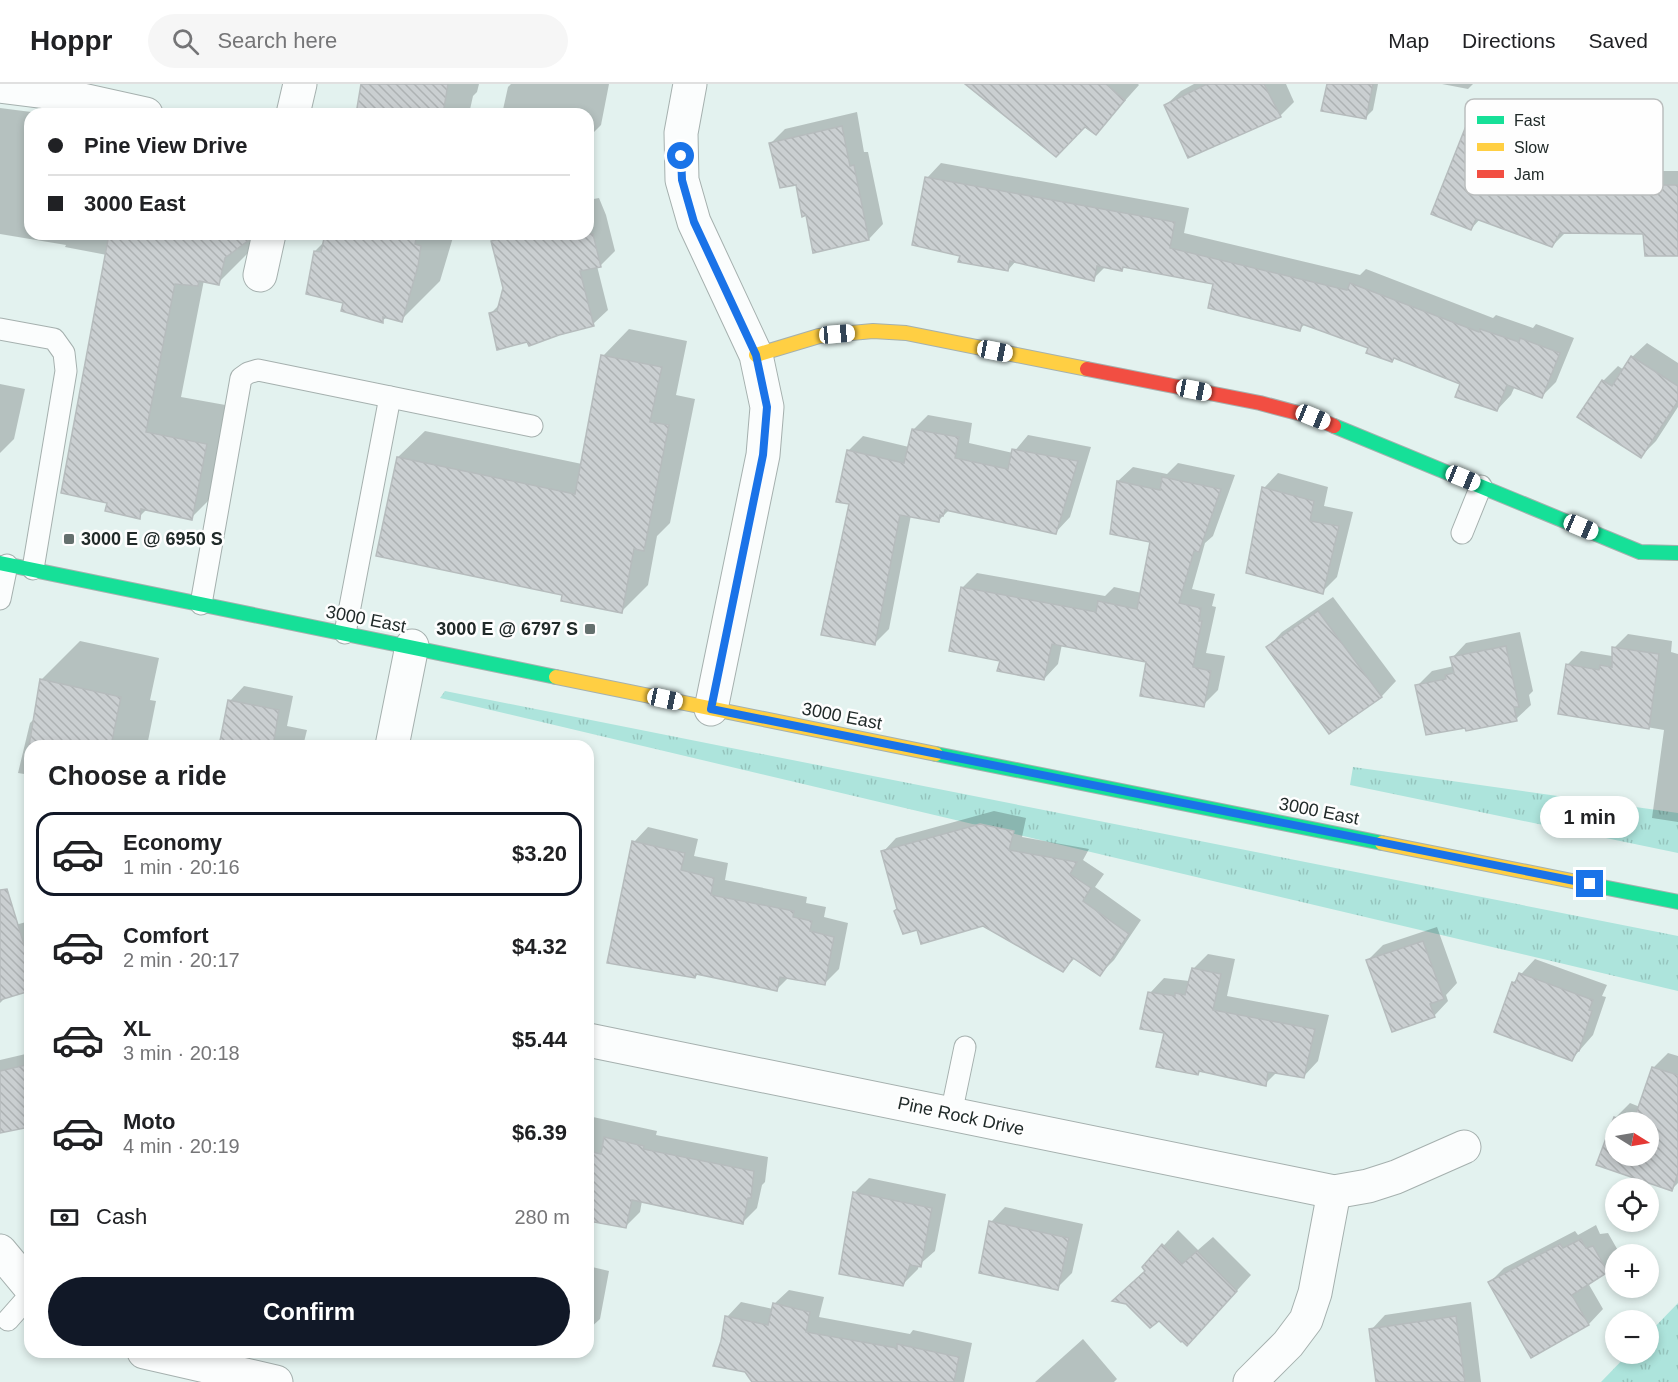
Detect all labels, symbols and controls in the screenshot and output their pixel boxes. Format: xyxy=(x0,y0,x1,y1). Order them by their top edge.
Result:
search box xyxy=(148,14,568,68)
text: Hoppr xyxy=(30,25,112,56)
icon: search xyxy=(169,25,202,58)
text: Search here xyxy=(217,28,337,53)
text: Map xyxy=(1388,29,1429,52)
text: Directions xyxy=(1462,29,1555,52)
text: Saved xyxy=(1588,29,1648,52)
legend xyxy=(1465,99,1663,195)
text: Fast xyxy=(1514,112,1546,129)
text: Pine View Drive xyxy=(84,133,247,158)
text: Slow xyxy=(1514,139,1549,156)
route start xyxy=(667,142,694,169)
text: Jam xyxy=(1514,166,1544,183)
text: 3000 East xyxy=(84,191,186,216)
car xyxy=(818,323,856,345)
car xyxy=(976,339,1014,363)
car xyxy=(1175,378,1213,402)
car xyxy=(1293,402,1333,432)
car xyxy=(1443,463,1483,493)
car xyxy=(1561,512,1601,542)
place label: 3000 E @ 6950 S xyxy=(81,529,223,549)
marker: 3000 E @ 6950 S xyxy=(62,532,76,546)
street label: 3000 East xyxy=(324,601,408,637)
place label: 3000 E @ 6797 S xyxy=(436,619,578,639)
marker: 3000 E @ 6797 S xyxy=(583,622,597,636)
car xyxy=(646,686,684,712)
street label: 3000 East xyxy=(800,698,884,734)
text: Choose a ride xyxy=(48,761,227,791)
street label: 3000 East xyxy=(1277,793,1361,829)
callout: 1 min xyxy=(1540,797,1640,839)
text: 1 min xyxy=(1563,806,1616,828)
icon: car xyxy=(51,827,105,881)
text: Economy xyxy=(123,830,222,855)
text: $3.20 xyxy=(512,841,567,866)
text: 1 min · 20:16 xyxy=(123,856,240,878)
route end xyxy=(1576,870,1603,897)
icon: car xyxy=(51,920,105,974)
text: Comfort xyxy=(123,923,209,948)
text: $4.32 xyxy=(512,934,567,959)
text: 2 min · 20:17 xyxy=(123,949,240,971)
icon: car xyxy=(51,1013,105,1067)
text: XL xyxy=(123,1016,151,1041)
text: $5.44 xyxy=(512,1027,567,1052)
text: 3 min · 20:18 xyxy=(123,1042,240,1064)
street label: Pine Rock Drive xyxy=(896,1093,1026,1139)
icon: car xyxy=(51,1106,105,1160)
text: Moto xyxy=(123,1109,176,1134)
north arrow xyxy=(1605,1112,1659,1166)
map controls xyxy=(1605,1112,1659,1364)
text: $6.39 xyxy=(512,1120,567,1145)
text: 4 min · 20:19 xyxy=(123,1135,240,1157)
button: locate xyxy=(1605,1178,1659,1232)
icon: cash xyxy=(48,1201,81,1234)
text: Cash xyxy=(96,1204,147,1229)
text: 280 m xyxy=(514,1206,570,1228)
button: + xyxy=(1605,1244,1659,1298)
button: Confirm xyxy=(48,1277,570,1346)
button: − xyxy=(1605,1310,1659,1364)

